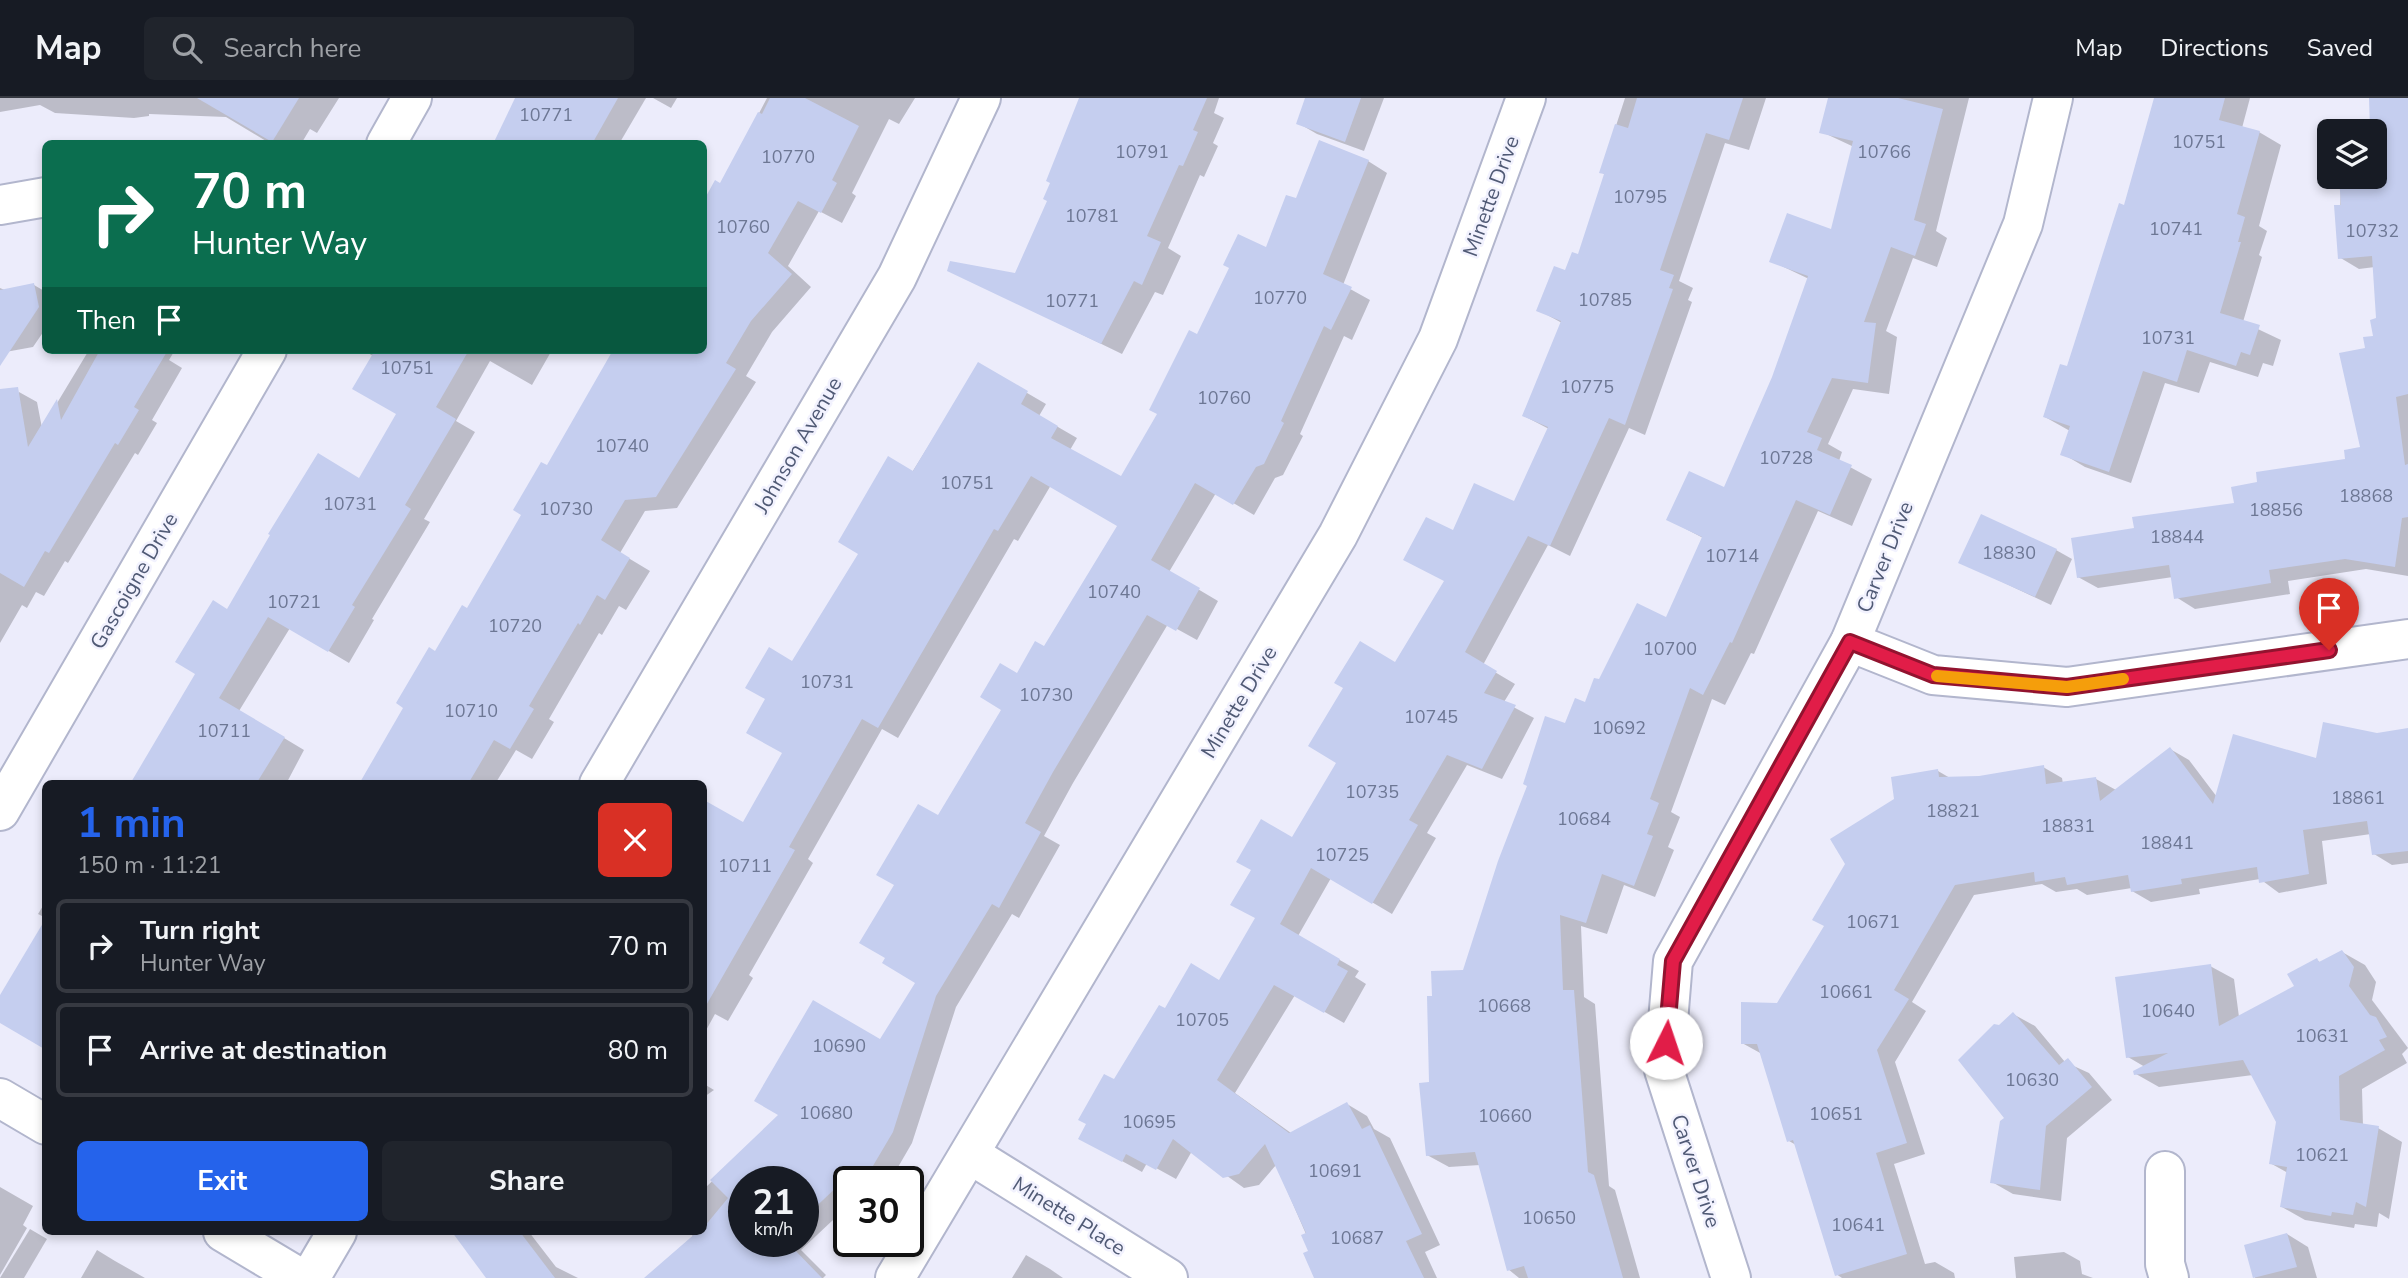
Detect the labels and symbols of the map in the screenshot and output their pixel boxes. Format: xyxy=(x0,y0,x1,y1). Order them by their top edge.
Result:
house number: 10771 xyxy=(519,103,573,127)
house number: 10751 xyxy=(2172,130,2226,154)
street label: Minette Drive xyxy=(1456,132,1526,260)
house number: 10791 xyxy=(1115,140,1169,164)
house number: 10766 xyxy=(1857,140,1911,164)
house number: 10770 xyxy=(761,145,815,169)
house number: 10795 xyxy=(1613,185,1667,209)
house number: 10781 xyxy=(1065,204,1119,228)
house number: 10760 xyxy=(716,215,770,239)
house number: 10741 xyxy=(2149,217,2203,241)
house number: 10732 xyxy=(2345,219,2399,243)
house number: 10770 xyxy=(1253,286,1307,310)
house number: 10785 xyxy=(1578,288,1632,312)
house number: 10771 xyxy=(1045,289,1099,313)
house number: 10731 xyxy=(2141,326,2195,350)
house number: 10751 xyxy=(380,356,434,380)
street label: Johnson Avenue xyxy=(747,372,848,519)
house number: 10775 xyxy=(1560,375,1614,399)
house number: 10760 xyxy=(1197,386,1251,410)
house number: 10740 xyxy=(595,434,649,458)
house number: 10728 xyxy=(1759,446,1813,470)
house number: 10751 xyxy=(940,471,994,495)
house number: 18868 xyxy=(2339,484,2393,508)
house number: 10731 xyxy=(323,492,377,516)
house number: 10730 xyxy=(539,497,593,521)
street label: Carver Drive xyxy=(1850,497,1920,617)
house number: 18856 xyxy=(2249,498,2303,522)
street label: Gascoigne Drive xyxy=(84,508,184,654)
house number: 18844 xyxy=(2150,525,2204,549)
house number: 18830 xyxy=(1982,541,2036,565)
house number: 10714 xyxy=(1705,544,1759,568)
pin xyxy=(2299,578,2359,650)
house number: 10740 xyxy=(1087,580,1141,604)
house number: 10721 xyxy=(267,590,321,614)
house number: 10720 xyxy=(488,614,542,638)
house number: 10700 xyxy=(1643,637,1697,661)
street label: Minette Drive xyxy=(1194,641,1284,763)
house number: 10731 xyxy=(800,670,854,694)
house number: 10730 xyxy=(1019,683,1073,707)
house number: 10710 xyxy=(444,699,498,723)
house number: 10745 xyxy=(1404,705,1458,729)
house number: 10692 xyxy=(1592,716,1646,740)
house number: 10711 xyxy=(197,719,251,743)
house number: 10735 xyxy=(1345,780,1399,804)
house number: 18861 xyxy=(2331,786,2385,810)
house number: 18821 xyxy=(1926,799,1980,823)
house number: 10684 xyxy=(1557,807,1611,831)
house number: 18831 xyxy=(2041,814,2095,838)
house number: 18841 xyxy=(2140,831,2194,855)
house number: 10725 xyxy=(1315,843,1369,867)
house number: 10711 xyxy=(718,854,772,878)
house number: 10671 xyxy=(1846,910,1900,934)
house number: 10661 xyxy=(1819,980,1873,1004)
house number: 10668 xyxy=(1477,994,1531,1018)
house number: 10640 xyxy=(2141,999,2195,1023)
position arrow xyxy=(1629,1006,1703,1080)
house number: 10705 xyxy=(1175,1008,1229,1032)
house number: 10631 xyxy=(2295,1024,2349,1048)
house number: 10690 xyxy=(812,1034,866,1058)
house number: 10630 xyxy=(2005,1068,2059,1092)
house number: 10680 xyxy=(799,1101,853,1125)
house number: 10651 xyxy=(1809,1102,1863,1126)
house number: 10660 xyxy=(1478,1104,1532,1128)
house number: 10695 xyxy=(1122,1110,1176,1134)
street label: Carver Drive xyxy=(1665,1111,1727,1231)
house number: 10621 xyxy=(2295,1143,2349,1167)
house number: 10691 xyxy=(1308,1159,1362,1183)
speed limit sign: 30 xyxy=(833,1166,924,1257)
street label: Minette Place xyxy=(1007,1170,1131,1262)
house number: 10650 xyxy=(1522,1206,1576,1230)
house number: 10641 xyxy=(1831,1213,1885,1237)
house number: 10687 xyxy=(1330,1226,1384,1250)

